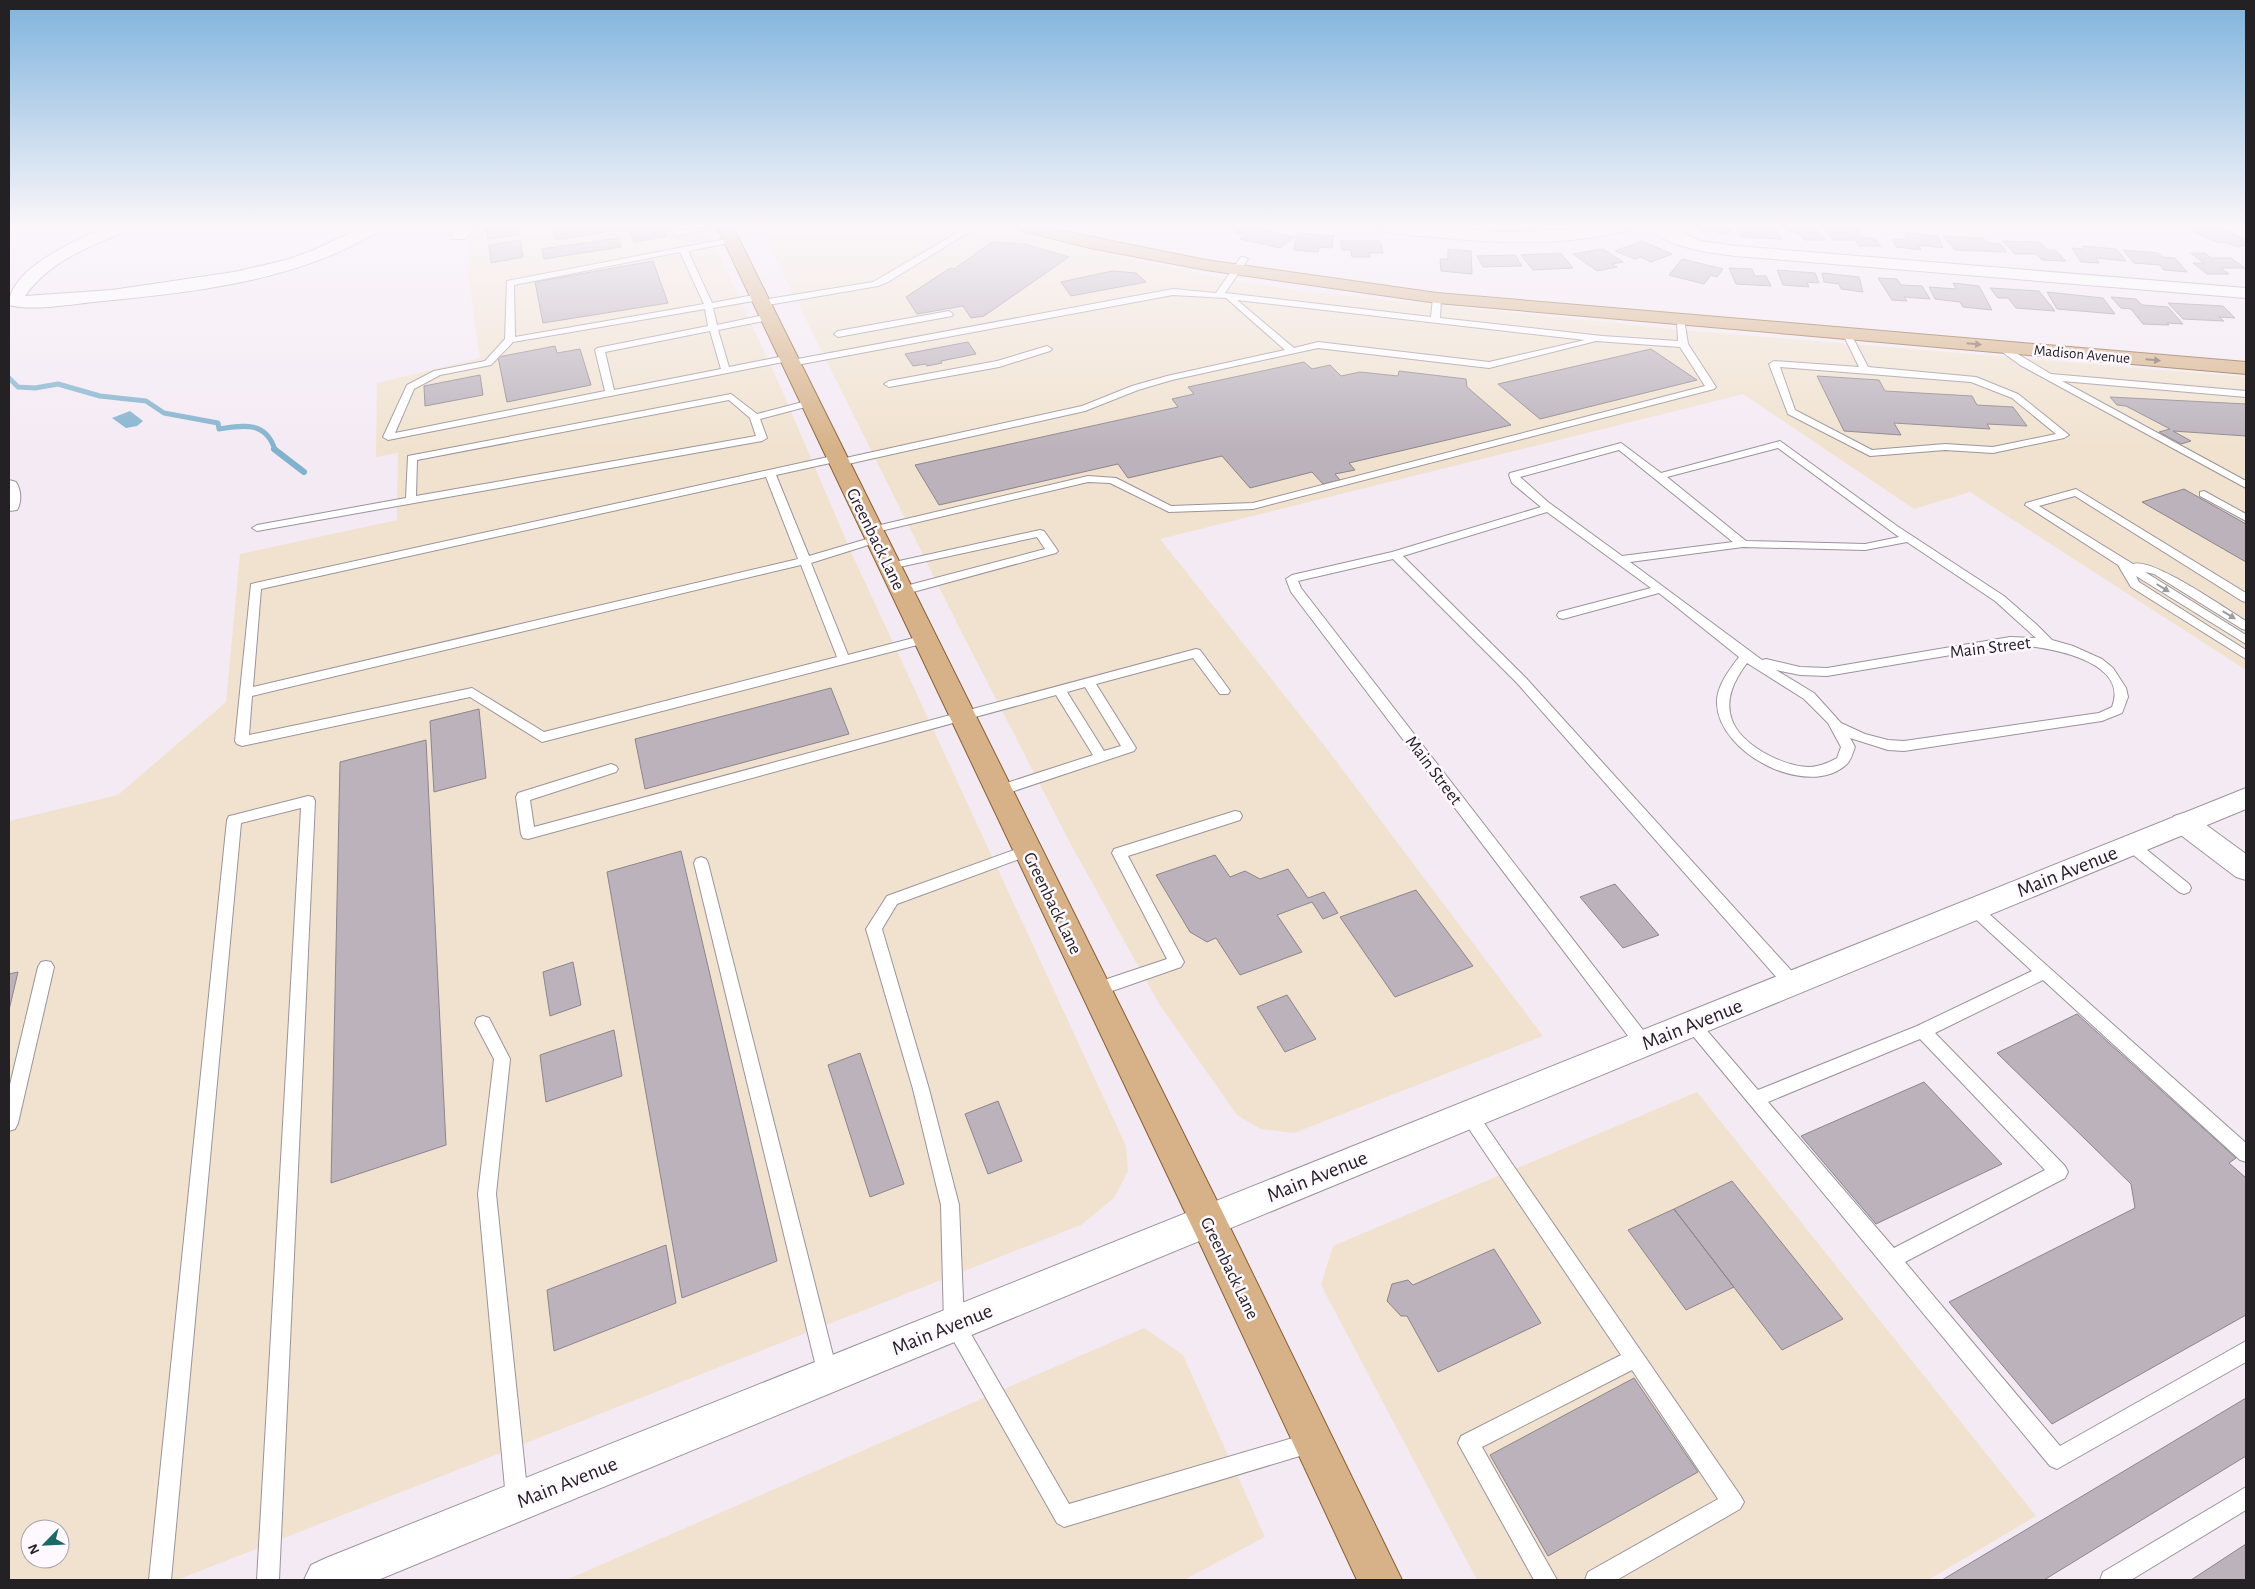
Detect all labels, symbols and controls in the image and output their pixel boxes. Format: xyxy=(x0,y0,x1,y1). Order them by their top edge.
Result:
one-way arrow xyxy=(1966,341,1982,349)
street label: Madison Avenue xyxy=(2033,343,2131,366)
one-way arrow xyxy=(2145,356,2161,364)
street label: Greenback Lane xyxy=(843,486,908,593)
one-way arrow xyxy=(2156,583,2170,592)
one-way arrow xyxy=(2223,611,2236,620)
street label: Main Street xyxy=(1949,634,2032,662)
street label: Main Street xyxy=(1402,733,1465,809)
street label: Main Avenue xyxy=(2014,842,2121,901)
street label: Greenback Lane xyxy=(1020,850,1085,957)
street label: Main Avenue xyxy=(1639,995,1746,1054)
street label: Main Avenue xyxy=(1264,1147,1371,1206)
street label: Greenback Lane xyxy=(1197,1215,1262,1322)
street label: Main Avenue xyxy=(889,1300,996,1359)
street label: Main Avenue xyxy=(514,1453,621,1512)
north arrow xyxy=(20,1519,70,1569)
text: N xyxy=(26,1542,42,1556)

